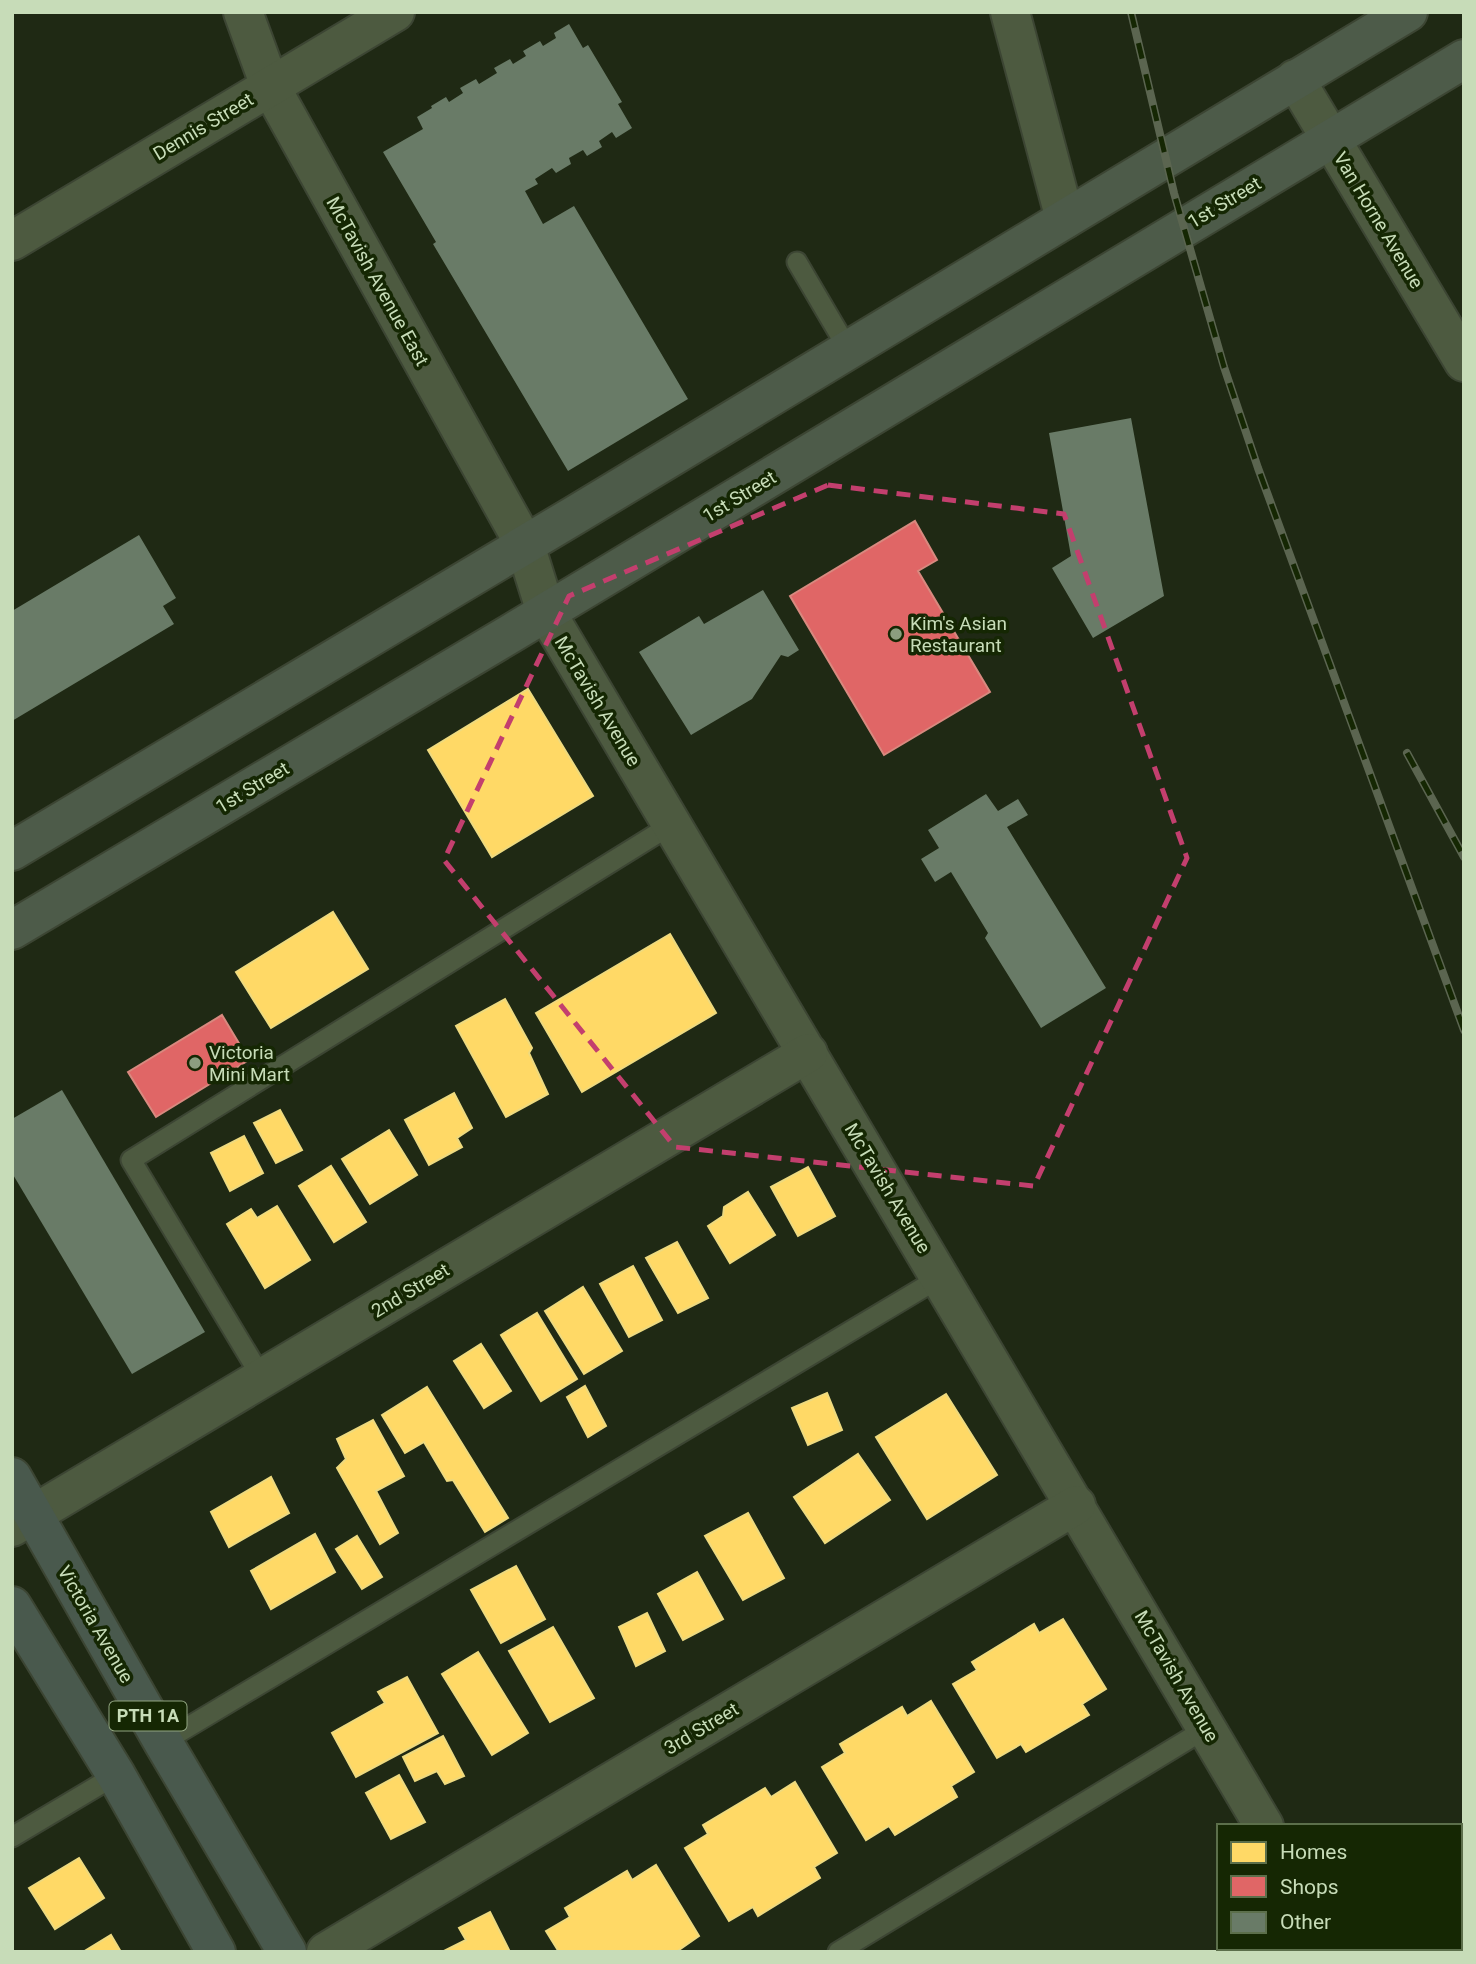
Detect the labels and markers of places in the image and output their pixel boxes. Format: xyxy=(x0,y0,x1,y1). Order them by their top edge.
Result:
place label: Kim's Asian Restaurant xyxy=(910,612,1007,657)
marker: Kim's Asian Restaurant xyxy=(888,626,904,642)
place label: Victoria Mini Mart xyxy=(209,1041,290,1086)
marker: Victoria Mini Mart xyxy=(187,1055,203,1071)

